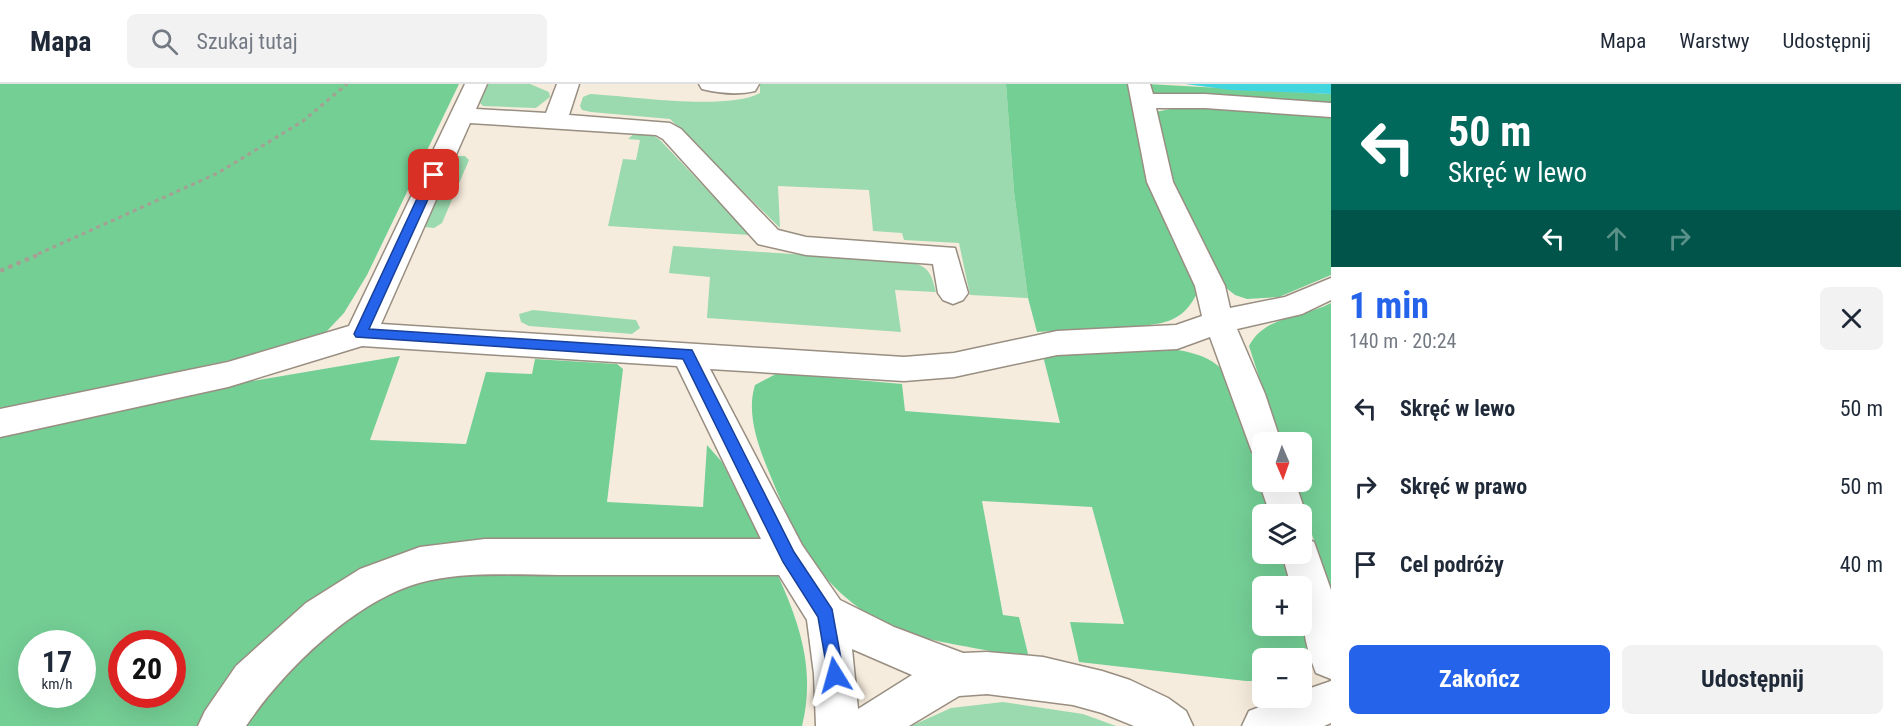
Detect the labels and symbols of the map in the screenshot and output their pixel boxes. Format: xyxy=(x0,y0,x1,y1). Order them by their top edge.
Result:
pin xyxy=(408,149,459,200)
north arrow xyxy=(1252,432,1312,492)
speed limit sign: 20 xyxy=(108,630,186,708)
position arrow xyxy=(803,643,867,707)

